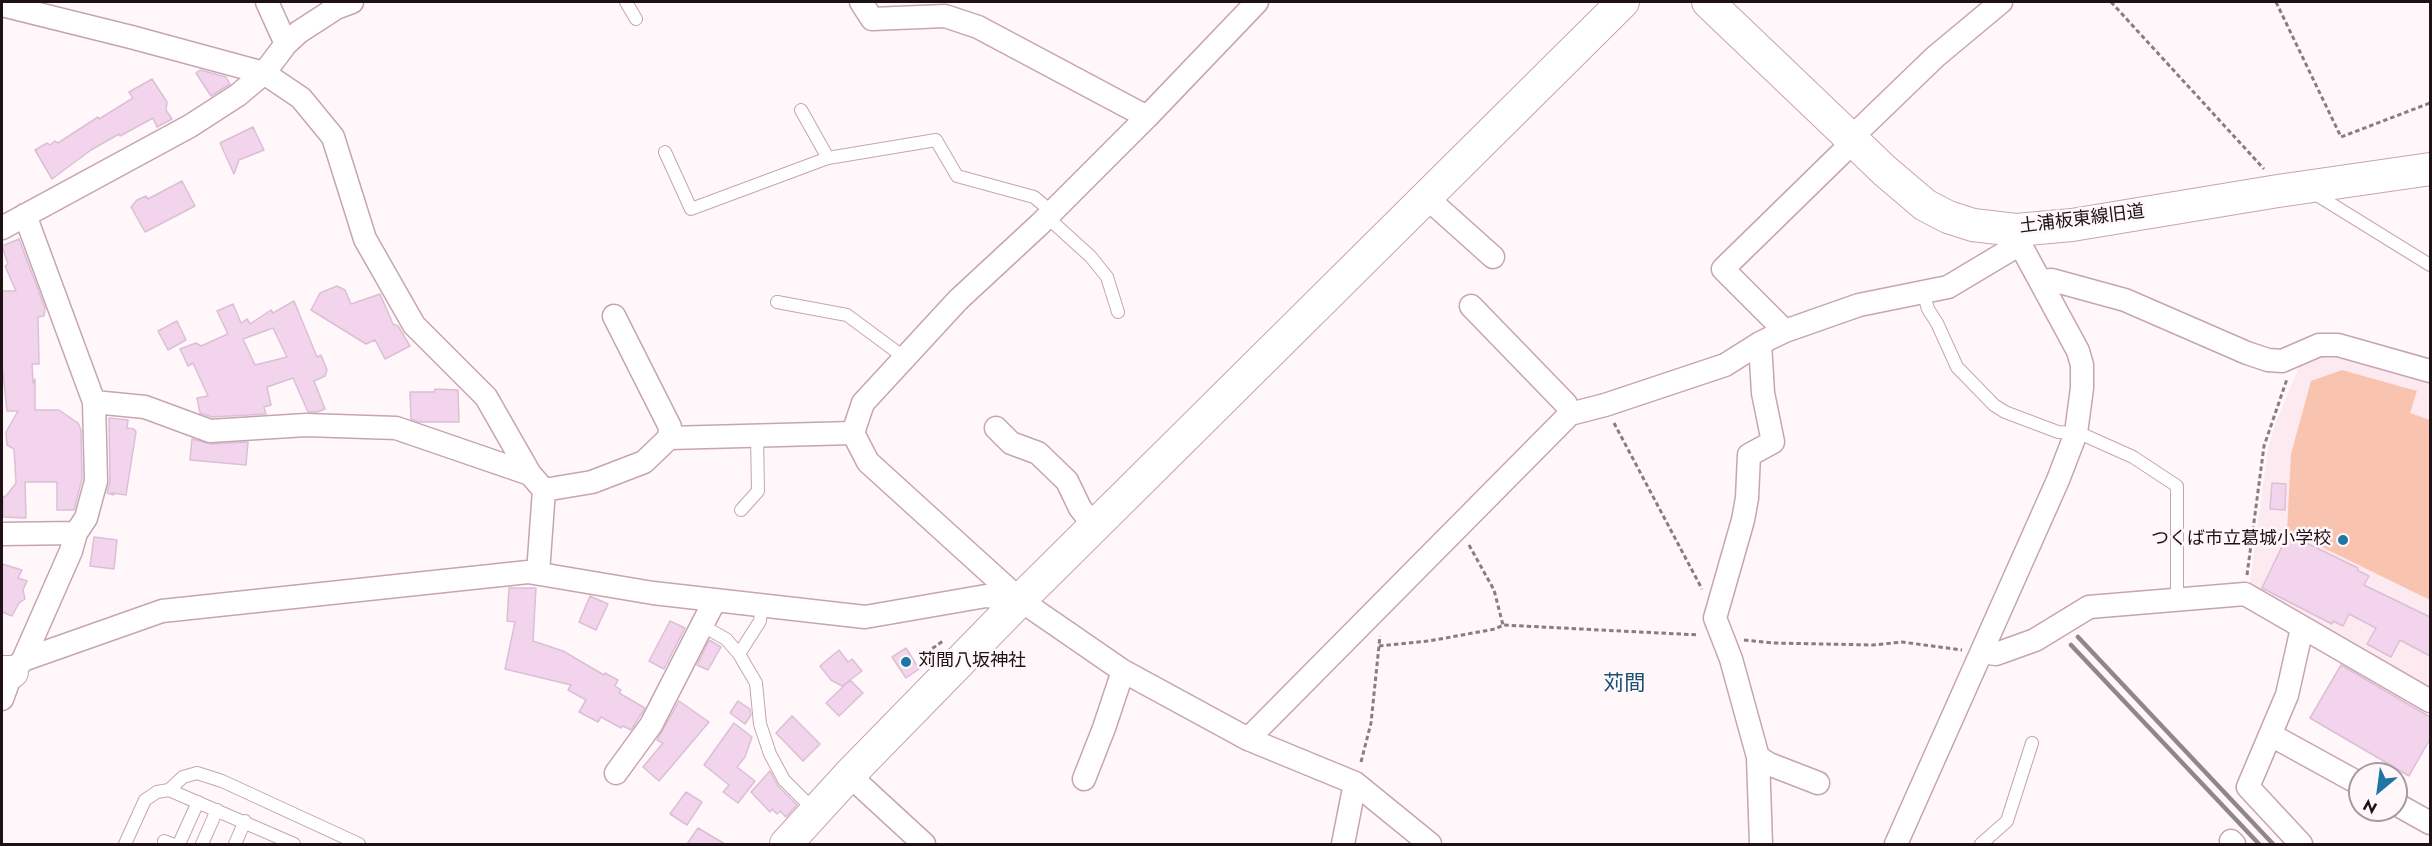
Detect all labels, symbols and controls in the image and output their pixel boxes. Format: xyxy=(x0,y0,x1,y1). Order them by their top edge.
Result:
street label: 土浦板東線旧道 xyxy=(2018,202,2146,238)
place label: つくば市立葛城小学校 xyxy=(2151,529,2331,551)
marker: つくば市立葛城小学校 xyxy=(2336,533,2350,547)
place label: 苅間八坂神社 xyxy=(918,651,1026,673)
marker: 苅間八坂神社 xyxy=(899,655,913,669)
district label: 苅間 xyxy=(1603,672,1645,698)
north arrow xyxy=(2348,762,2408,822)
text: N xyxy=(2359,793,2381,820)

